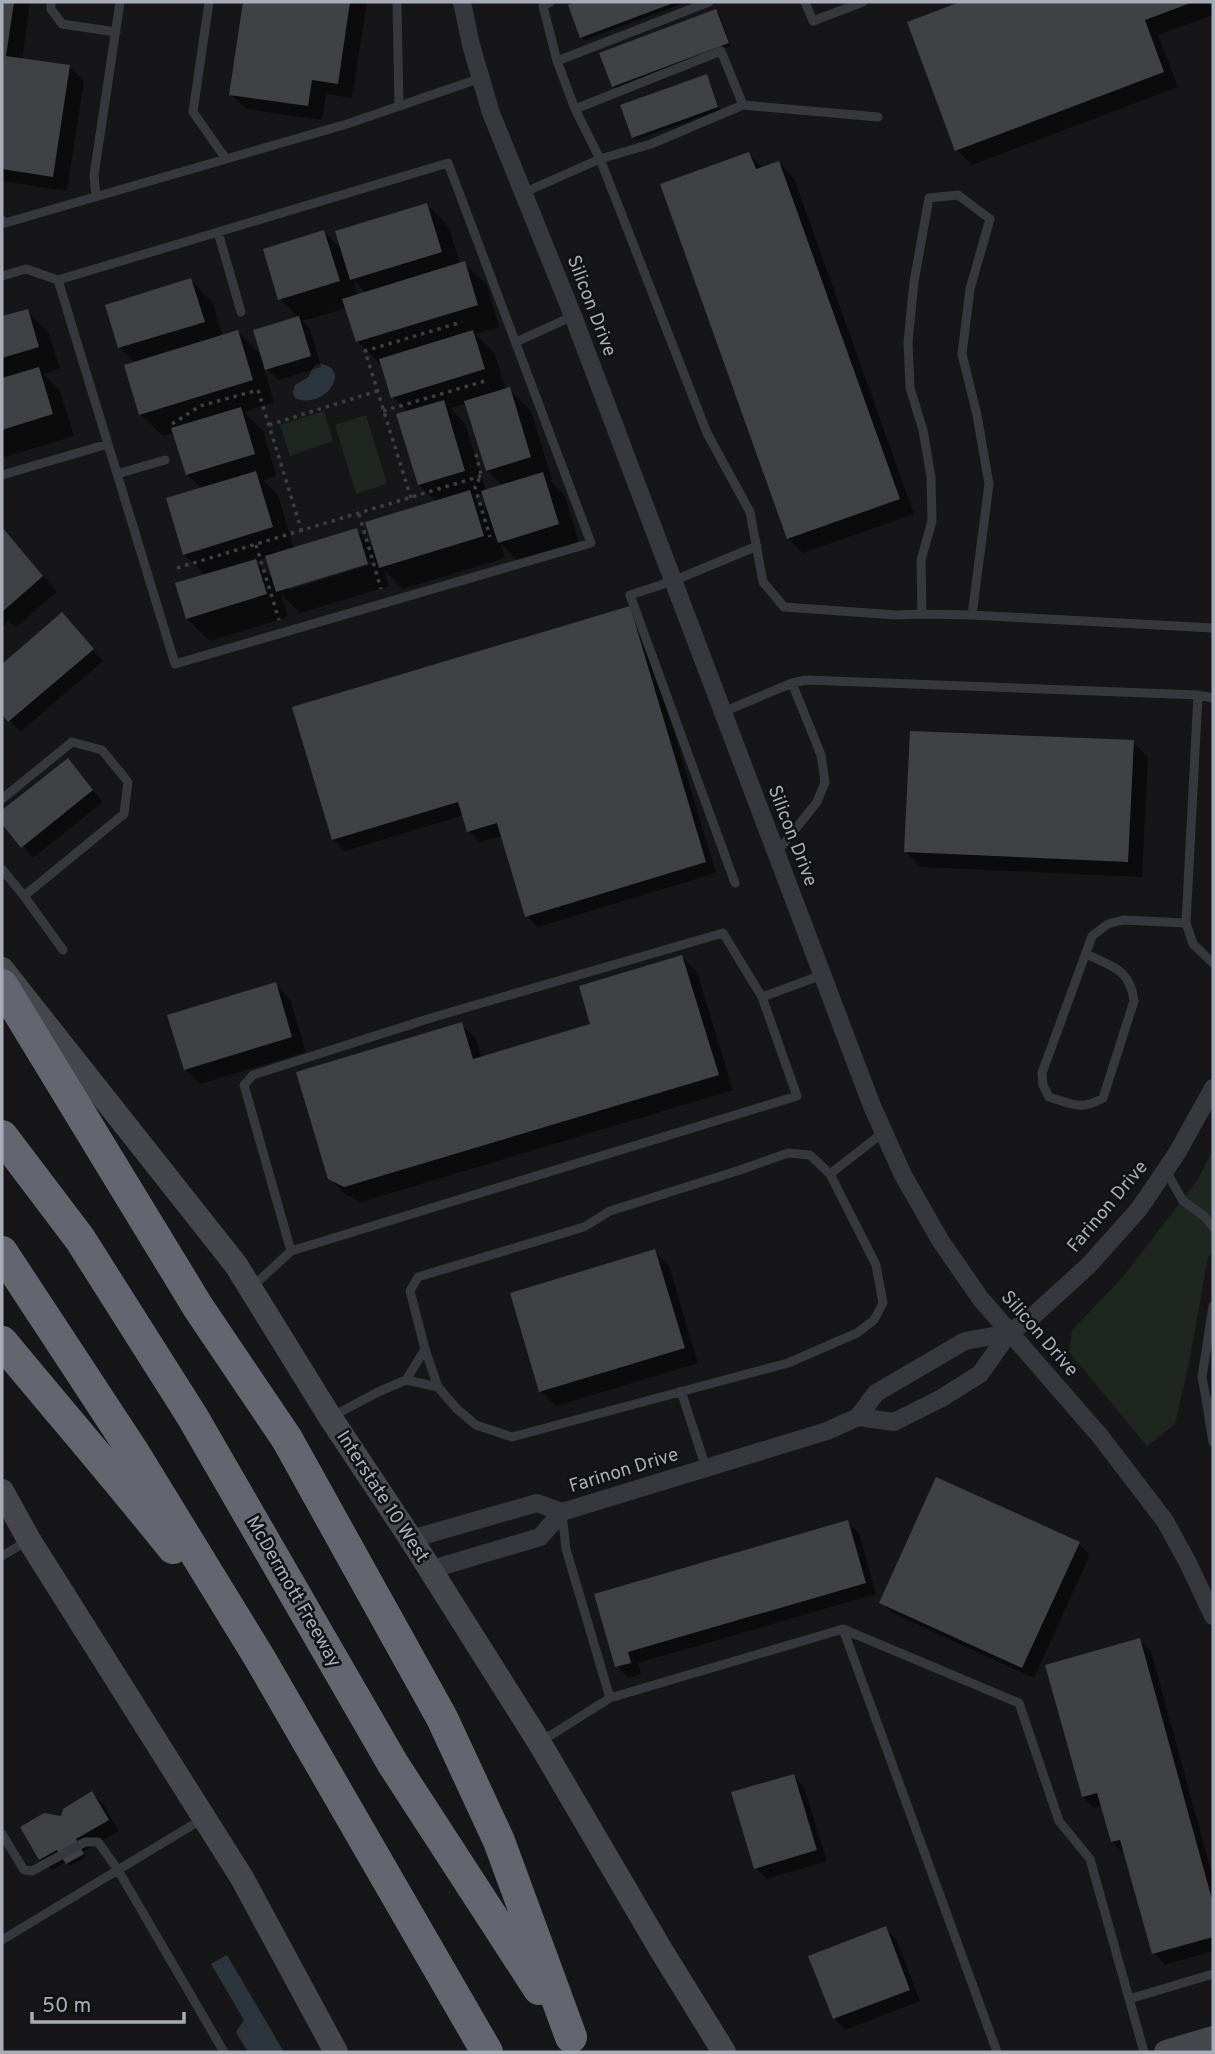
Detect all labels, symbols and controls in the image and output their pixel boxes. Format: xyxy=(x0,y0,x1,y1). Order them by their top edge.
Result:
street label: Silicon Drive xyxy=(561,252,621,360)
street label: Silicon Drive xyxy=(762,782,822,890)
street label: Farinon Drive xyxy=(1062,1156,1154,1258)
street label: Silicon Drive xyxy=(995,1286,1083,1382)
street label: Interstate 10 West xyxy=(330,1427,434,1567)
street label: Farinon Drive xyxy=(566,1443,682,1499)
street label: McDermott Freeway xyxy=(240,1512,346,1672)
scale bar xyxy=(32,1980,184,2024)
text: 50 m xyxy=(42,1993,91,2020)

